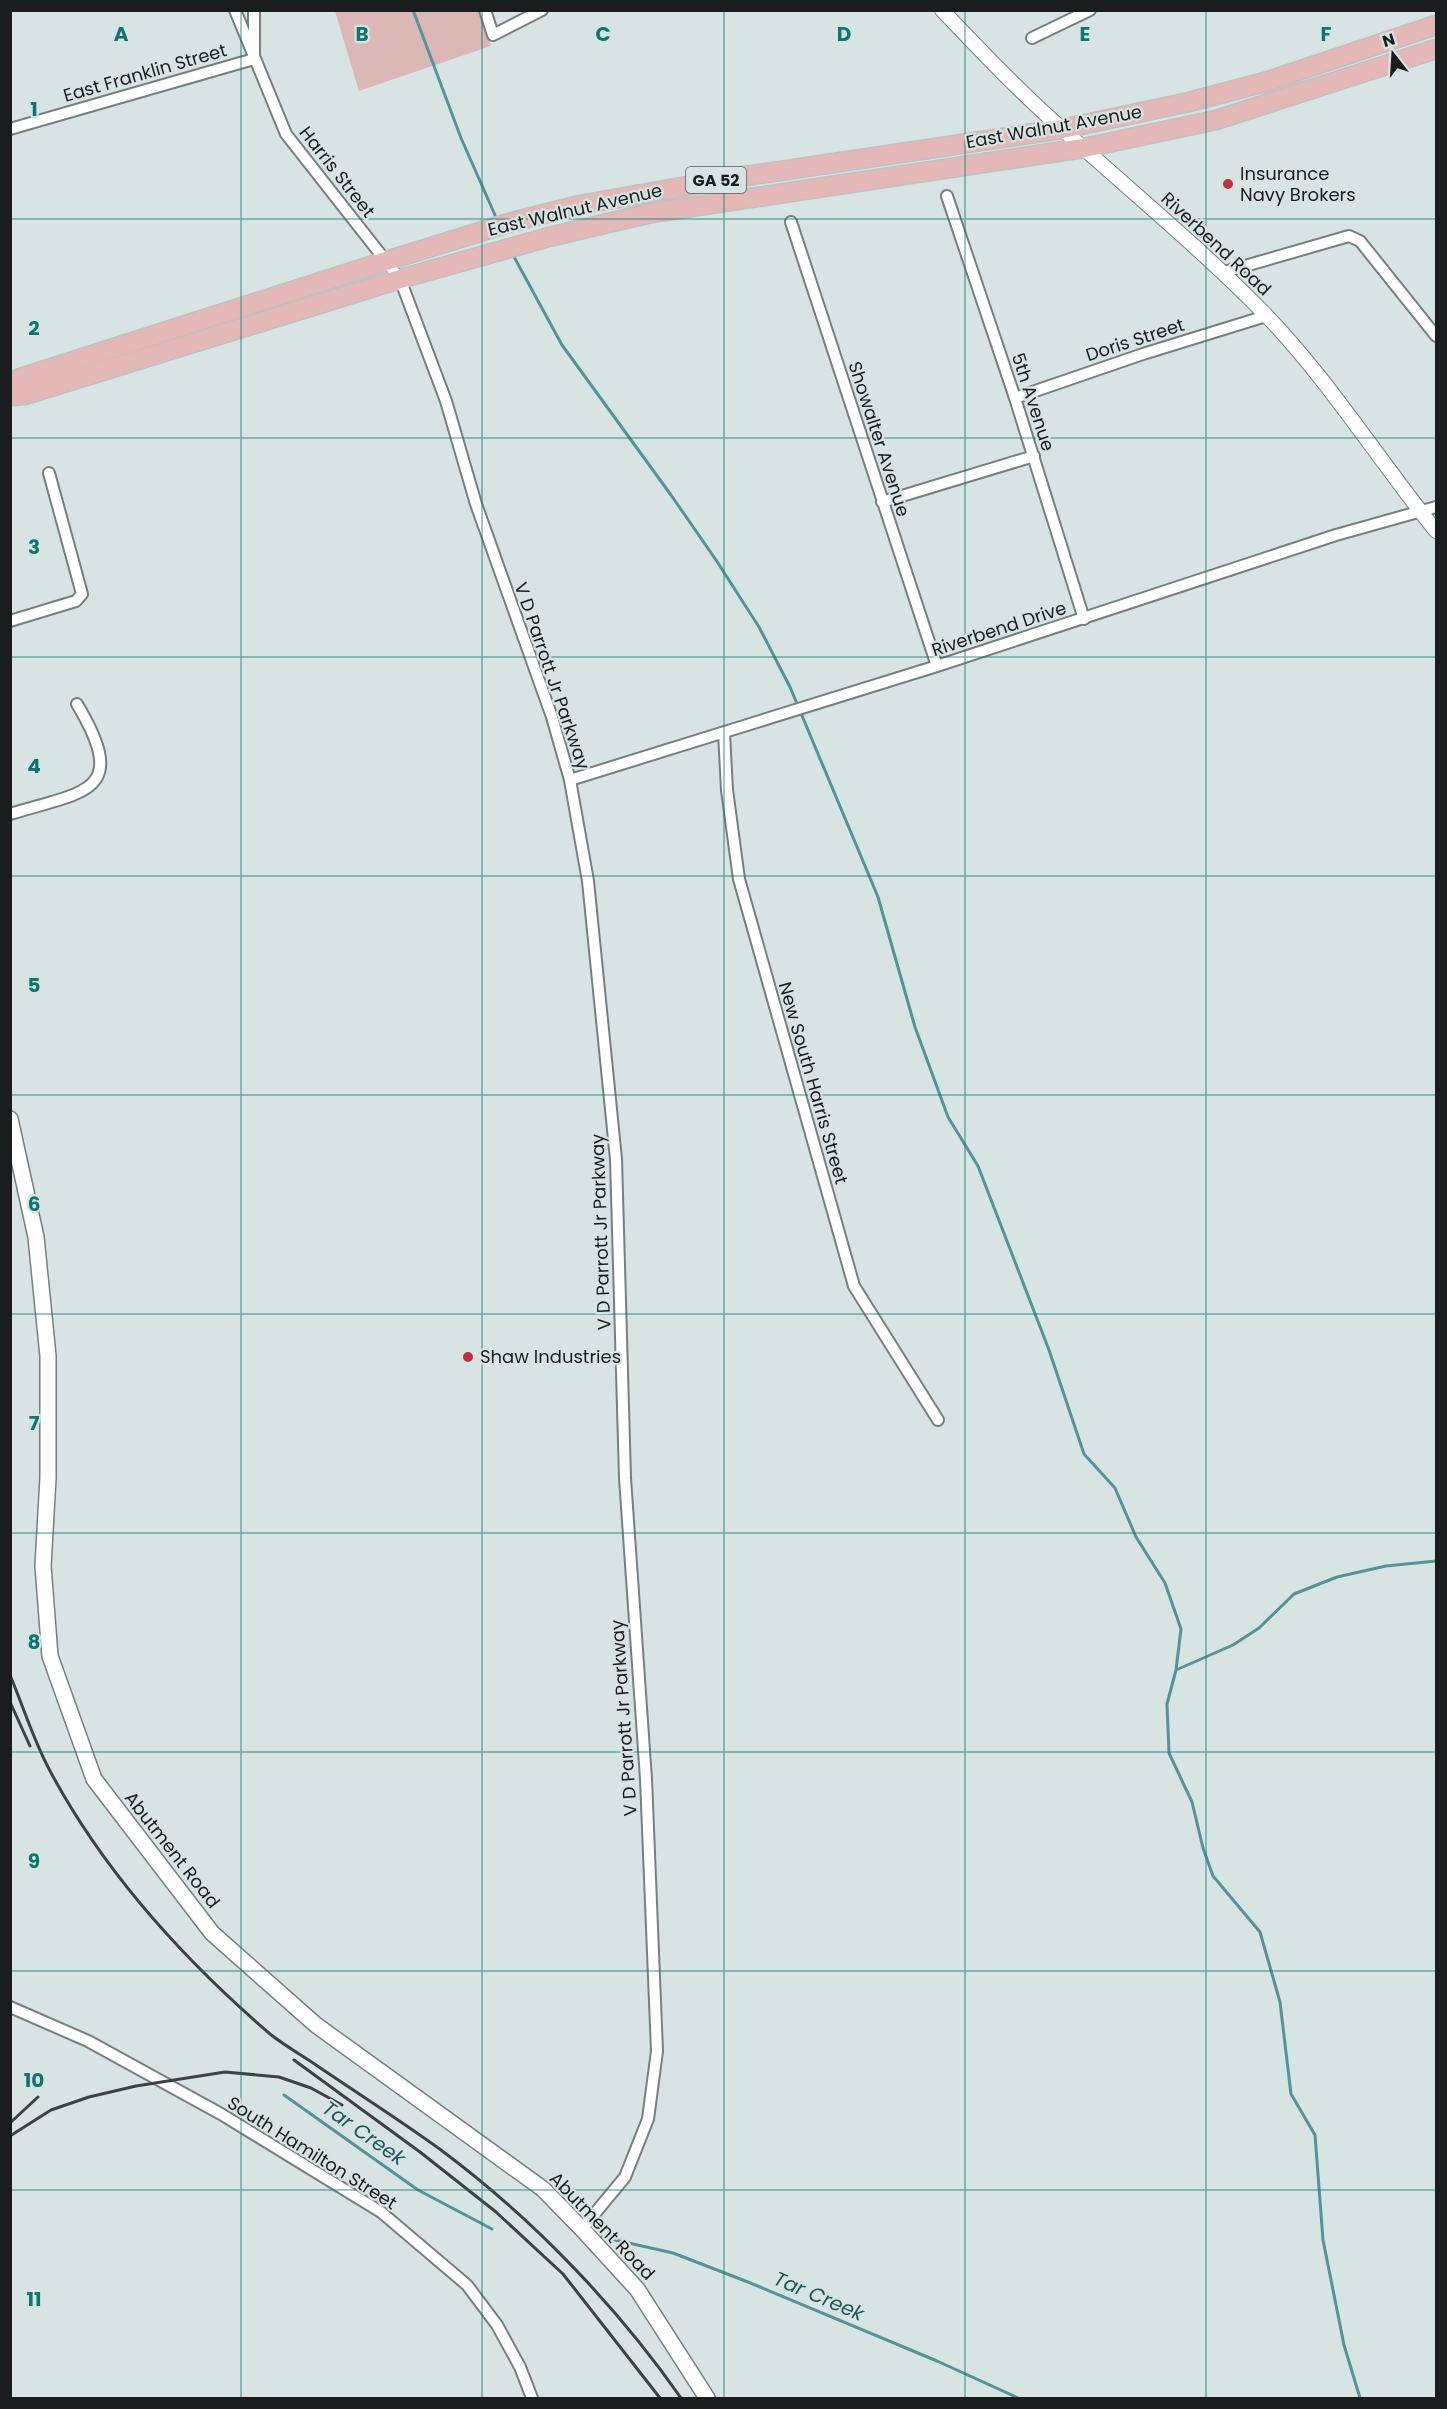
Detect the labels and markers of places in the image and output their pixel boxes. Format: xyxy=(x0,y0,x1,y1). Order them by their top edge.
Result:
place label: Insurance Navy Brokers xyxy=(1240,161,1356,207)
marker: Insurance Navy Brokers xyxy=(1221,177,1235,191)
place label: Shaw Industries xyxy=(480,1344,621,1369)
marker: Shaw Industries xyxy=(461,1350,475,1364)

